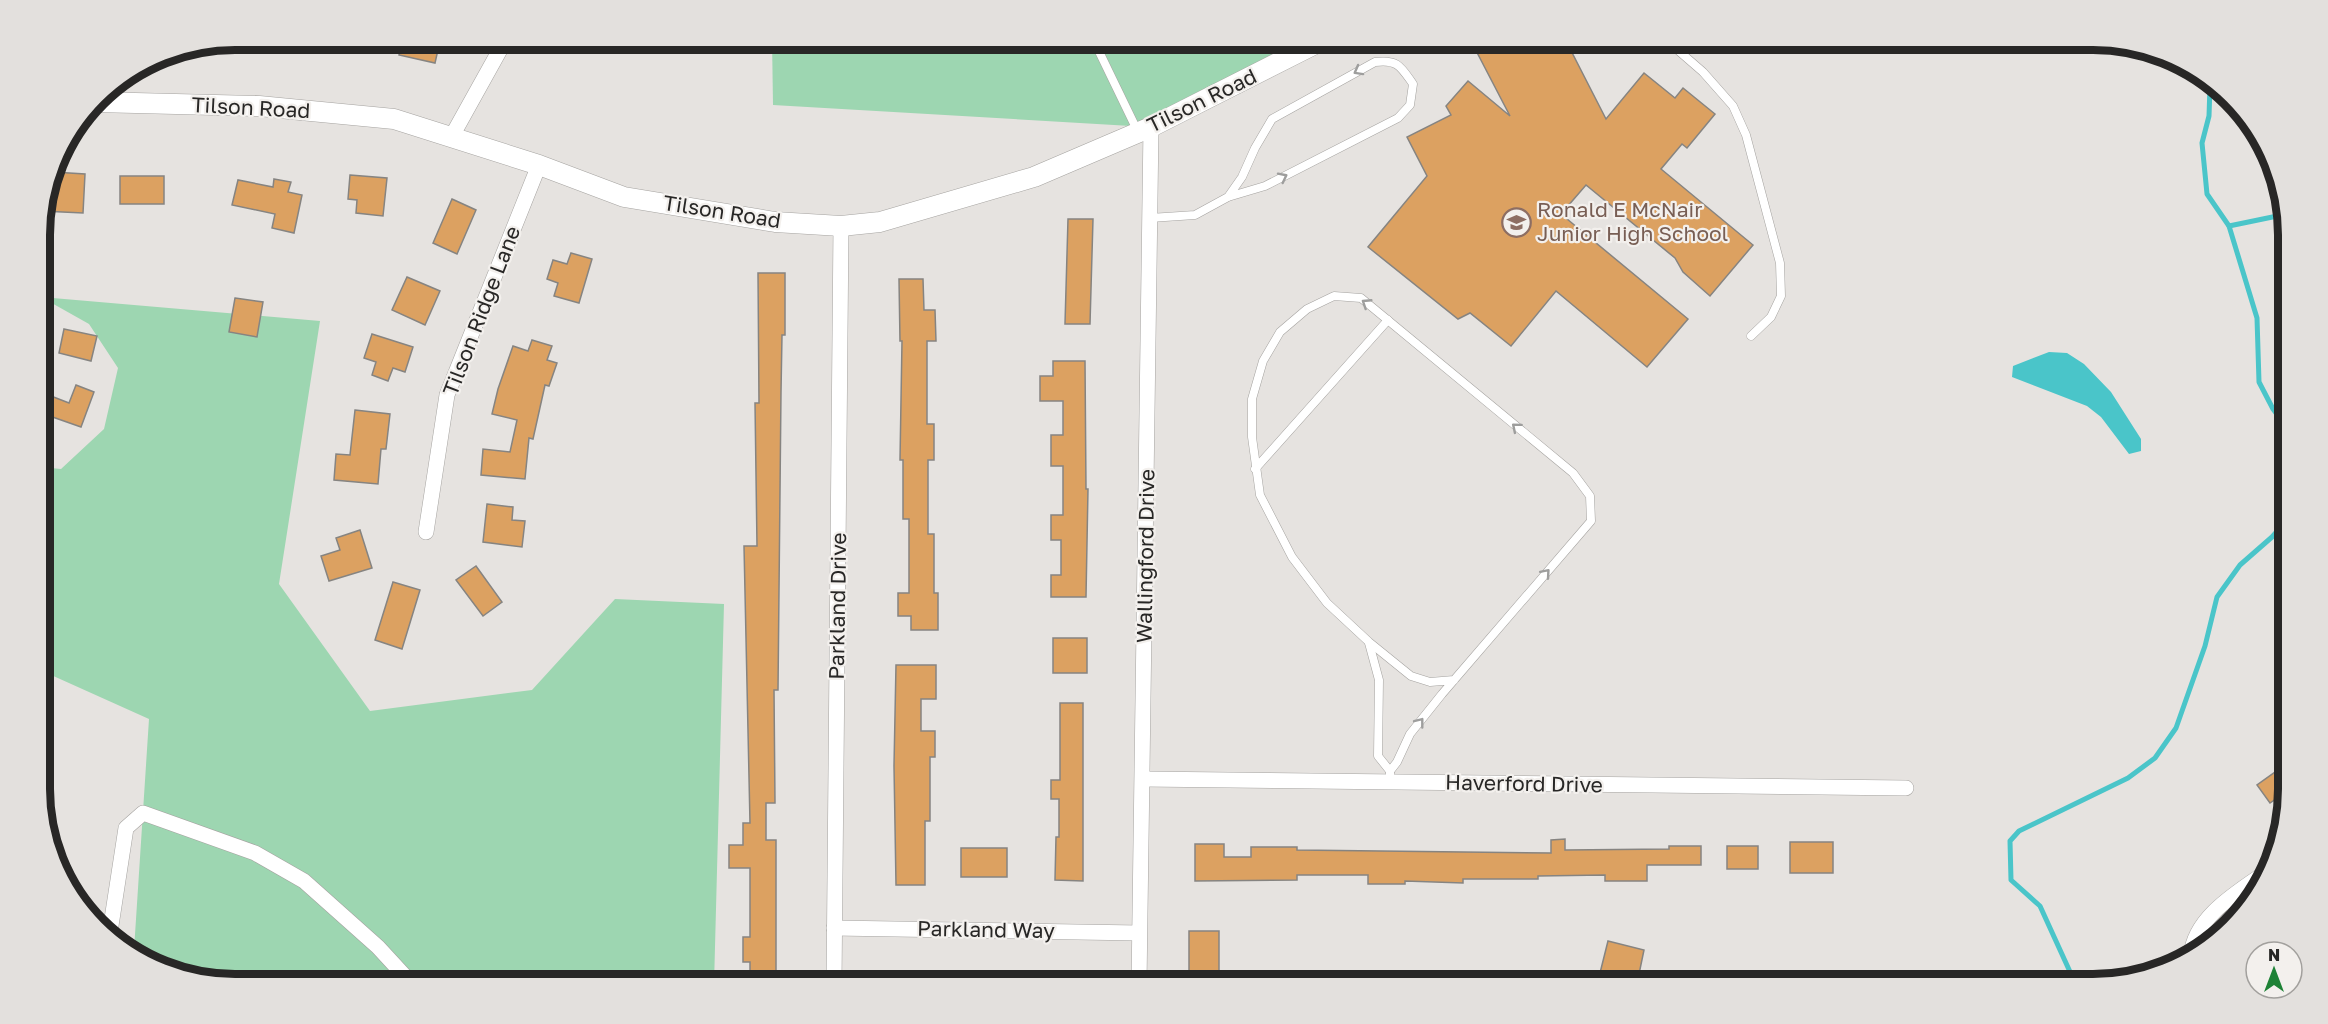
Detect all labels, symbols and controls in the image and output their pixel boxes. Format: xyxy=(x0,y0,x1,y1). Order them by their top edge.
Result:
street label: Tilson Road xyxy=(1143,62,1261,138)
one-way arrow xyxy=(1353,64,1364,76)
street label: Tilson Road xyxy=(191,91,311,123)
one-way arrow xyxy=(1276,173,1287,184)
street label: Tilson Road xyxy=(661,189,783,233)
place label: Ronald E McNair Junior High School xyxy=(1537,196,1728,246)
school or university icon: Ronald E McNair Junior High School xyxy=(1500,206,1532,238)
street label: Tilson Ridge Lane xyxy=(437,222,525,399)
one-way arrow xyxy=(1362,300,1373,311)
one-way arrow xyxy=(1512,423,1523,434)
street label: Wallingford Drive xyxy=(1130,469,1160,643)
street label: Parkland Drive xyxy=(823,532,851,680)
one-way arrow xyxy=(1539,569,1550,580)
one-way arrow xyxy=(1412,717,1423,728)
street label: Haverford Drive xyxy=(1445,769,1603,797)
street label: Parkland Way xyxy=(917,915,1055,943)
north arrow xyxy=(2244,940,2304,1000)
text: N xyxy=(2268,945,2280,965)

